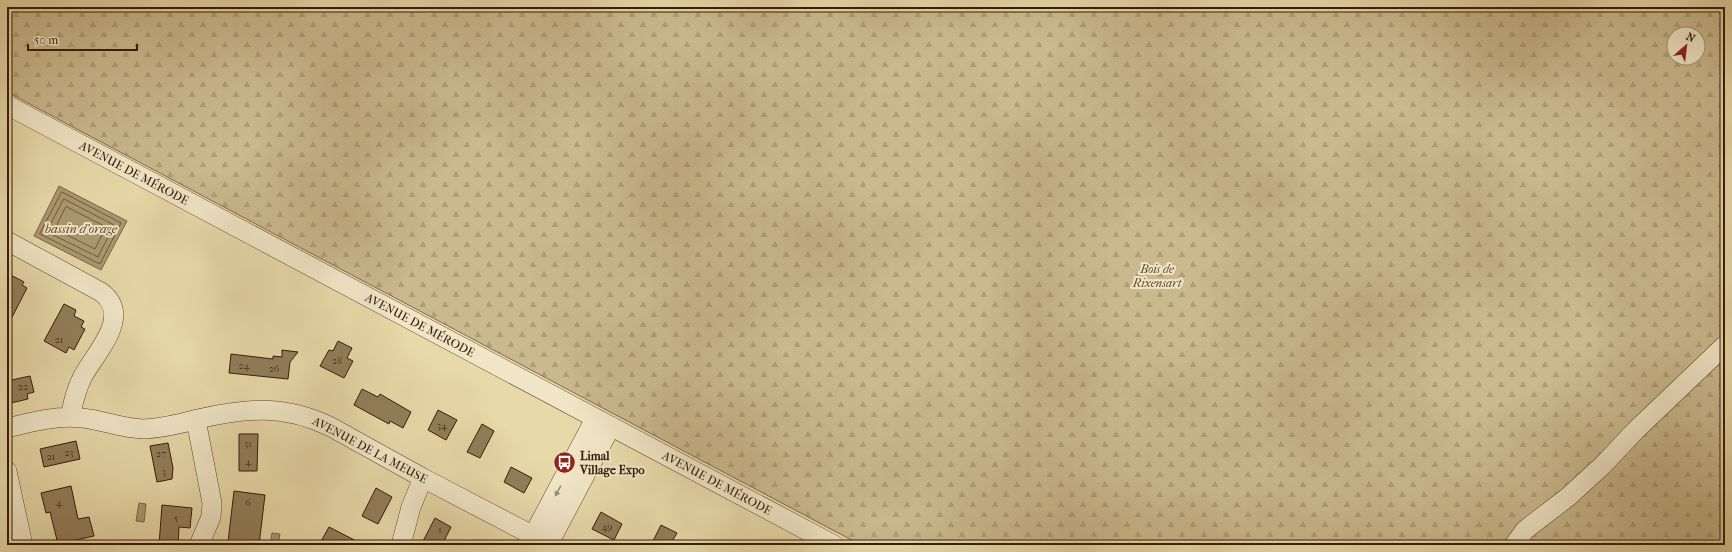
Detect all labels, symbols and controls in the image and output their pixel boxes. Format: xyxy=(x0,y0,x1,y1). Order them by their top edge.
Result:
scale bar xyxy=(28,26,137,52)
north arrow xyxy=(1666,26,1706,66)
text: N xyxy=(1684,30,1698,46)
text: 50 m xyxy=(34,33,58,47)
street label: AVENUE DE MÉRODE xyxy=(76,137,192,208)
water label: bassin d'orage xyxy=(45,221,118,236)
park label: Bois de Rixensart xyxy=(1132,262,1183,290)
street label: AVENUE DE MÉRODE xyxy=(362,289,478,360)
house number: 21 xyxy=(55,334,63,346)
house number: 28 xyxy=(332,355,342,367)
house number: 24 xyxy=(238,360,251,372)
house number: 26 xyxy=(269,363,280,375)
house number: 22 xyxy=(18,381,28,393)
street label: AVENUE DE LA MEUSE xyxy=(309,413,430,486)
house number: 34 xyxy=(437,420,448,432)
house number: 31 xyxy=(244,438,252,450)
house number: 23 xyxy=(64,447,74,459)
street label: AVENUE DE MÉRODE xyxy=(659,447,775,518)
house number: 27 xyxy=(156,448,166,460)
place label: Limal Village Expo xyxy=(579,449,645,478)
bus stop icon: Limal Village Expo xyxy=(552,450,578,476)
house number: 21 xyxy=(47,451,55,463)
house number: 4 xyxy=(245,456,252,468)
house number: 3 xyxy=(162,466,166,478)
one-way arrow xyxy=(555,485,561,496)
house number: 4 xyxy=(56,497,63,509)
house number: 6 xyxy=(245,497,251,509)
house number: 5 xyxy=(174,513,178,525)
house number: 49 xyxy=(601,521,613,533)
house number: 1 xyxy=(438,524,442,536)

